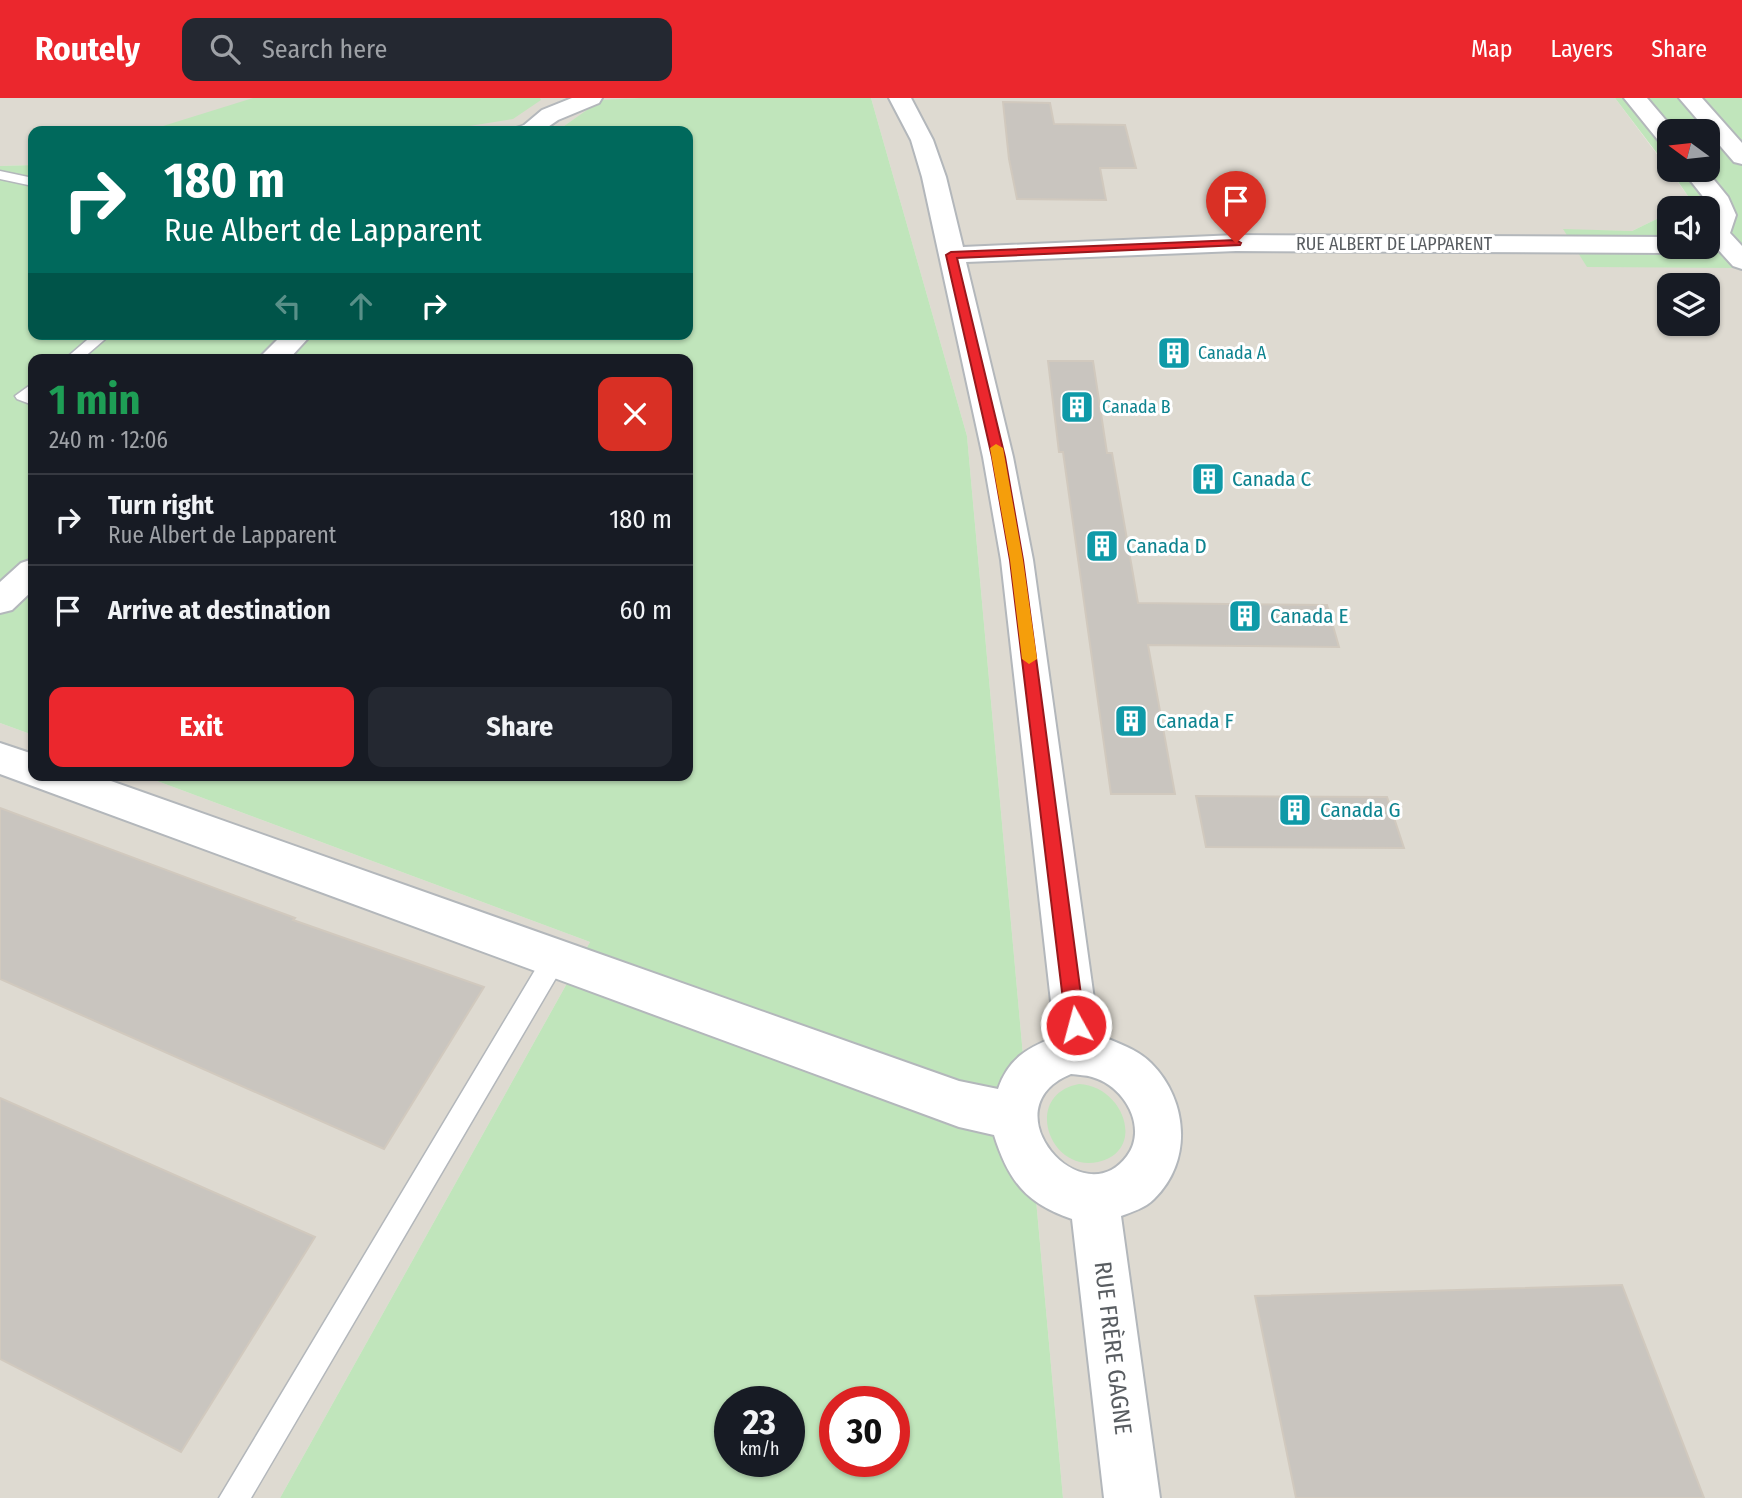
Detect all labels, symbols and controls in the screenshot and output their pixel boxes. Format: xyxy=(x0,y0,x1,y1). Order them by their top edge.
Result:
search box xyxy=(182,18,672,81)
text: Routely xyxy=(35,29,140,69)
icon: search xyxy=(206,30,244,68)
text: Search here xyxy=(262,34,387,65)
text: Map xyxy=(1471,35,1513,63)
text: Layers xyxy=(1551,35,1613,63)
text: Share xyxy=(1651,35,1707,63)
north arrow xyxy=(1657,119,1720,182)
map controls xyxy=(1657,119,1720,336)
text: 180 m xyxy=(164,151,285,210)
icon: right xyxy=(49,154,140,245)
pin xyxy=(1206,171,1266,243)
icon: arrive xyxy=(1217,182,1255,220)
button: sound xyxy=(1657,196,1720,259)
text: Rue Albert de Lapparent xyxy=(164,211,482,249)
street label: RUE ALBERT DE LAPPARENT xyxy=(1296,233,1493,255)
button: layers xyxy=(1657,273,1720,336)
icon: left xyxy=(269,287,307,325)
icon: ahead xyxy=(342,287,380,325)
icon: right xyxy=(415,287,453,325)
building icon: Canada A xyxy=(1155,334,1193,372)
place label: Canada A xyxy=(1198,342,1267,364)
text: 1 min xyxy=(49,375,140,425)
button: close xyxy=(598,377,672,451)
building icon: Canada B xyxy=(1058,388,1096,426)
place label: Canada B xyxy=(1102,396,1171,418)
text: 240 m · 12:06 xyxy=(49,426,168,454)
building icon: Canada C xyxy=(1189,460,1227,498)
place label: Canada C xyxy=(1232,466,1312,492)
text: Turn right xyxy=(108,490,214,521)
icon: right xyxy=(49,501,87,539)
text: 180 m xyxy=(609,504,672,535)
text: Rue Albert de Lapparent xyxy=(108,521,336,549)
building icon: Canada D xyxy=(1083,527,1121,565)
place label: Canada D xyxy=(1126,533,1207,559)
icon: arrive xyxy=(49,592,87,630)
text: Arrive at destination xyxy=(108,595,331,626)
text: 60 m xyxy=(619,595,672,626)
building icon: Canada E xyxy=(1226,597,1264,635)
place label: Canada E xyxy=(1270,603,1349,629)
button: Exit xyxy=(49,687,354,767)
button: Share xyxy=(368,687,672,767)
building icon: Canada F xyxy=(1112,702,1150,740)
place label: Canada F xyxy=(1156,708,1234,734)
building icon: Canada G xyxy=(1276,791,1314,829)
place label: Canada G xyxy=(1320,797,1401,823)
position arrow xyxy=(1039,988,1113,1062)
street label: RUE FRÈRE GAGNE xyxy=(1088,1260,1139,1436)
speed limit sign: 30 xyxy=(819,1386,910,1477)
text: 23 xyxy=(743,1401,776,1443)
text: km/h xyxy=(739,1438,780,1460)

